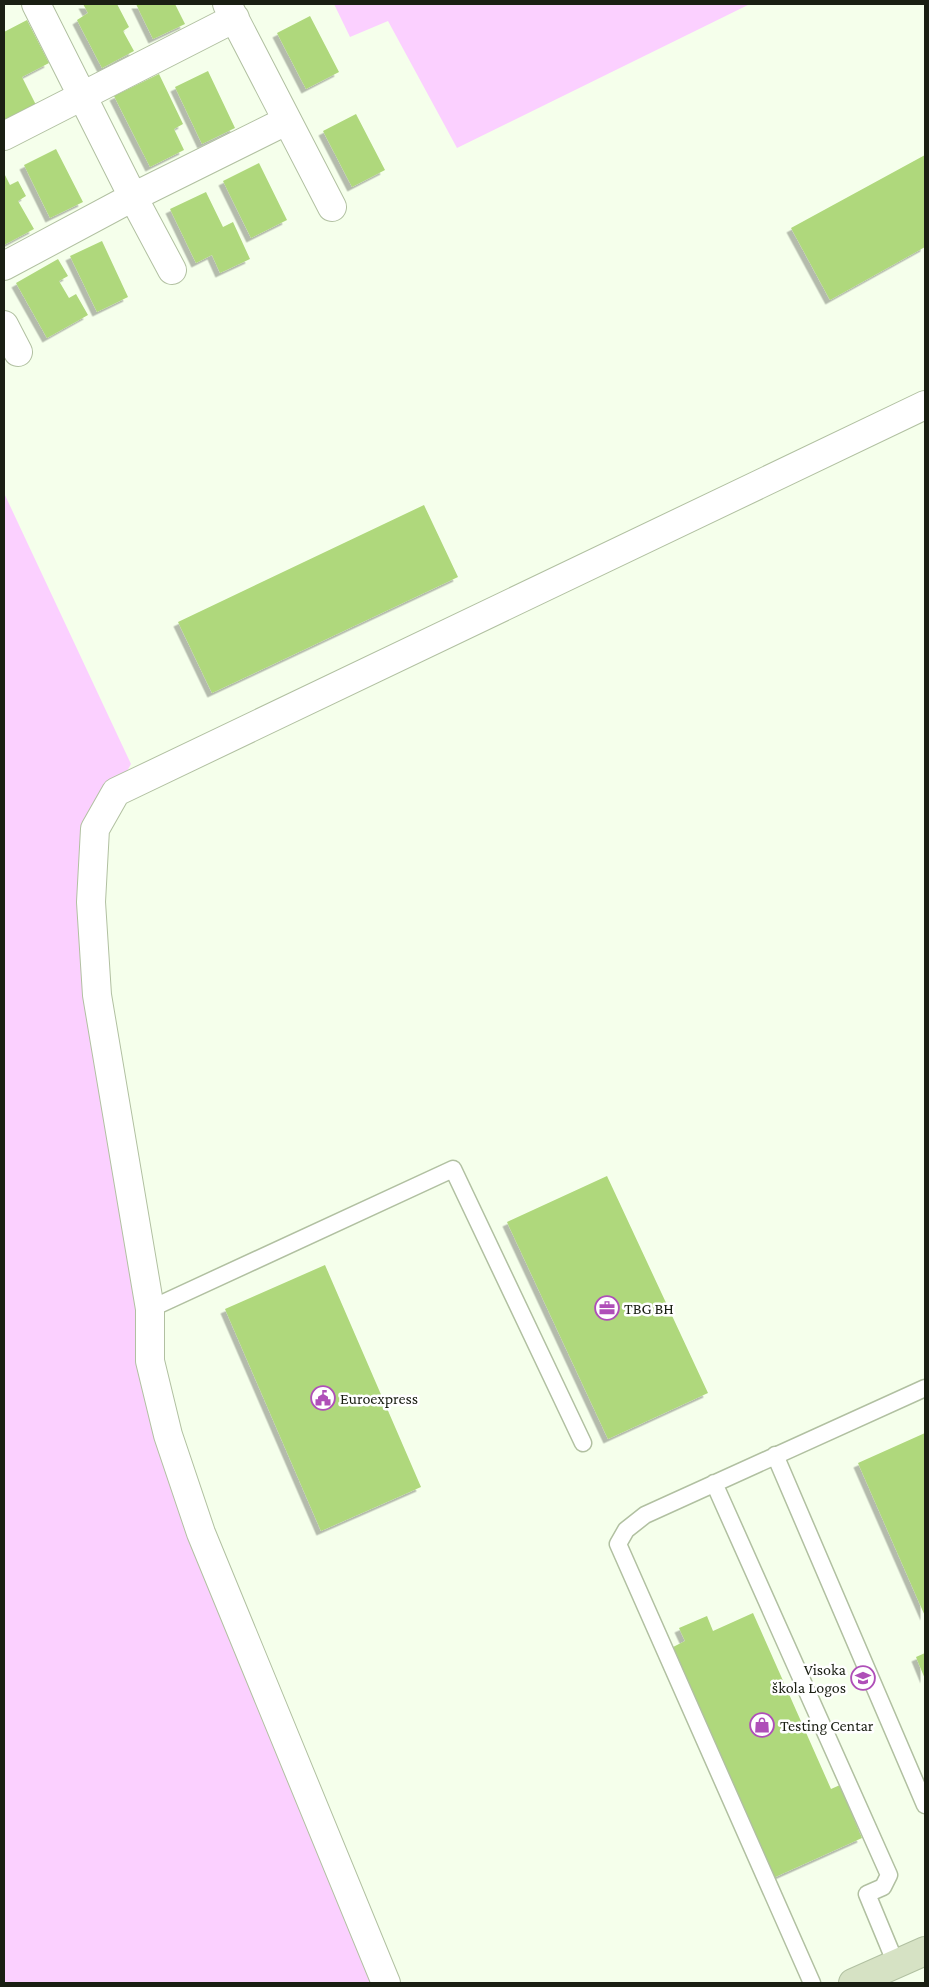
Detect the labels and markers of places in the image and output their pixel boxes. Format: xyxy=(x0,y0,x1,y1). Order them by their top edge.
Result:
office icon: TBG BH xyxy=(594,1295,620,1321)
place label: TBG BH xyxy=(624,1300,674,1317)
public building icon: Euroexpress xyxy=(310,1385,336,1411)
place label: Euroexpress xyxy=(340,1390,418,1408)
place label: Visoka škola Logos xyxy=(772,1661,847,1697)
school or university icon: Visoka škola Logos xyxy=(850,1665,876,1691)
shop icon: Testing Centar xyxy=(749,1712,775,1738)
place label: Testing Centar xyxy=(780,1717,874,1735)

